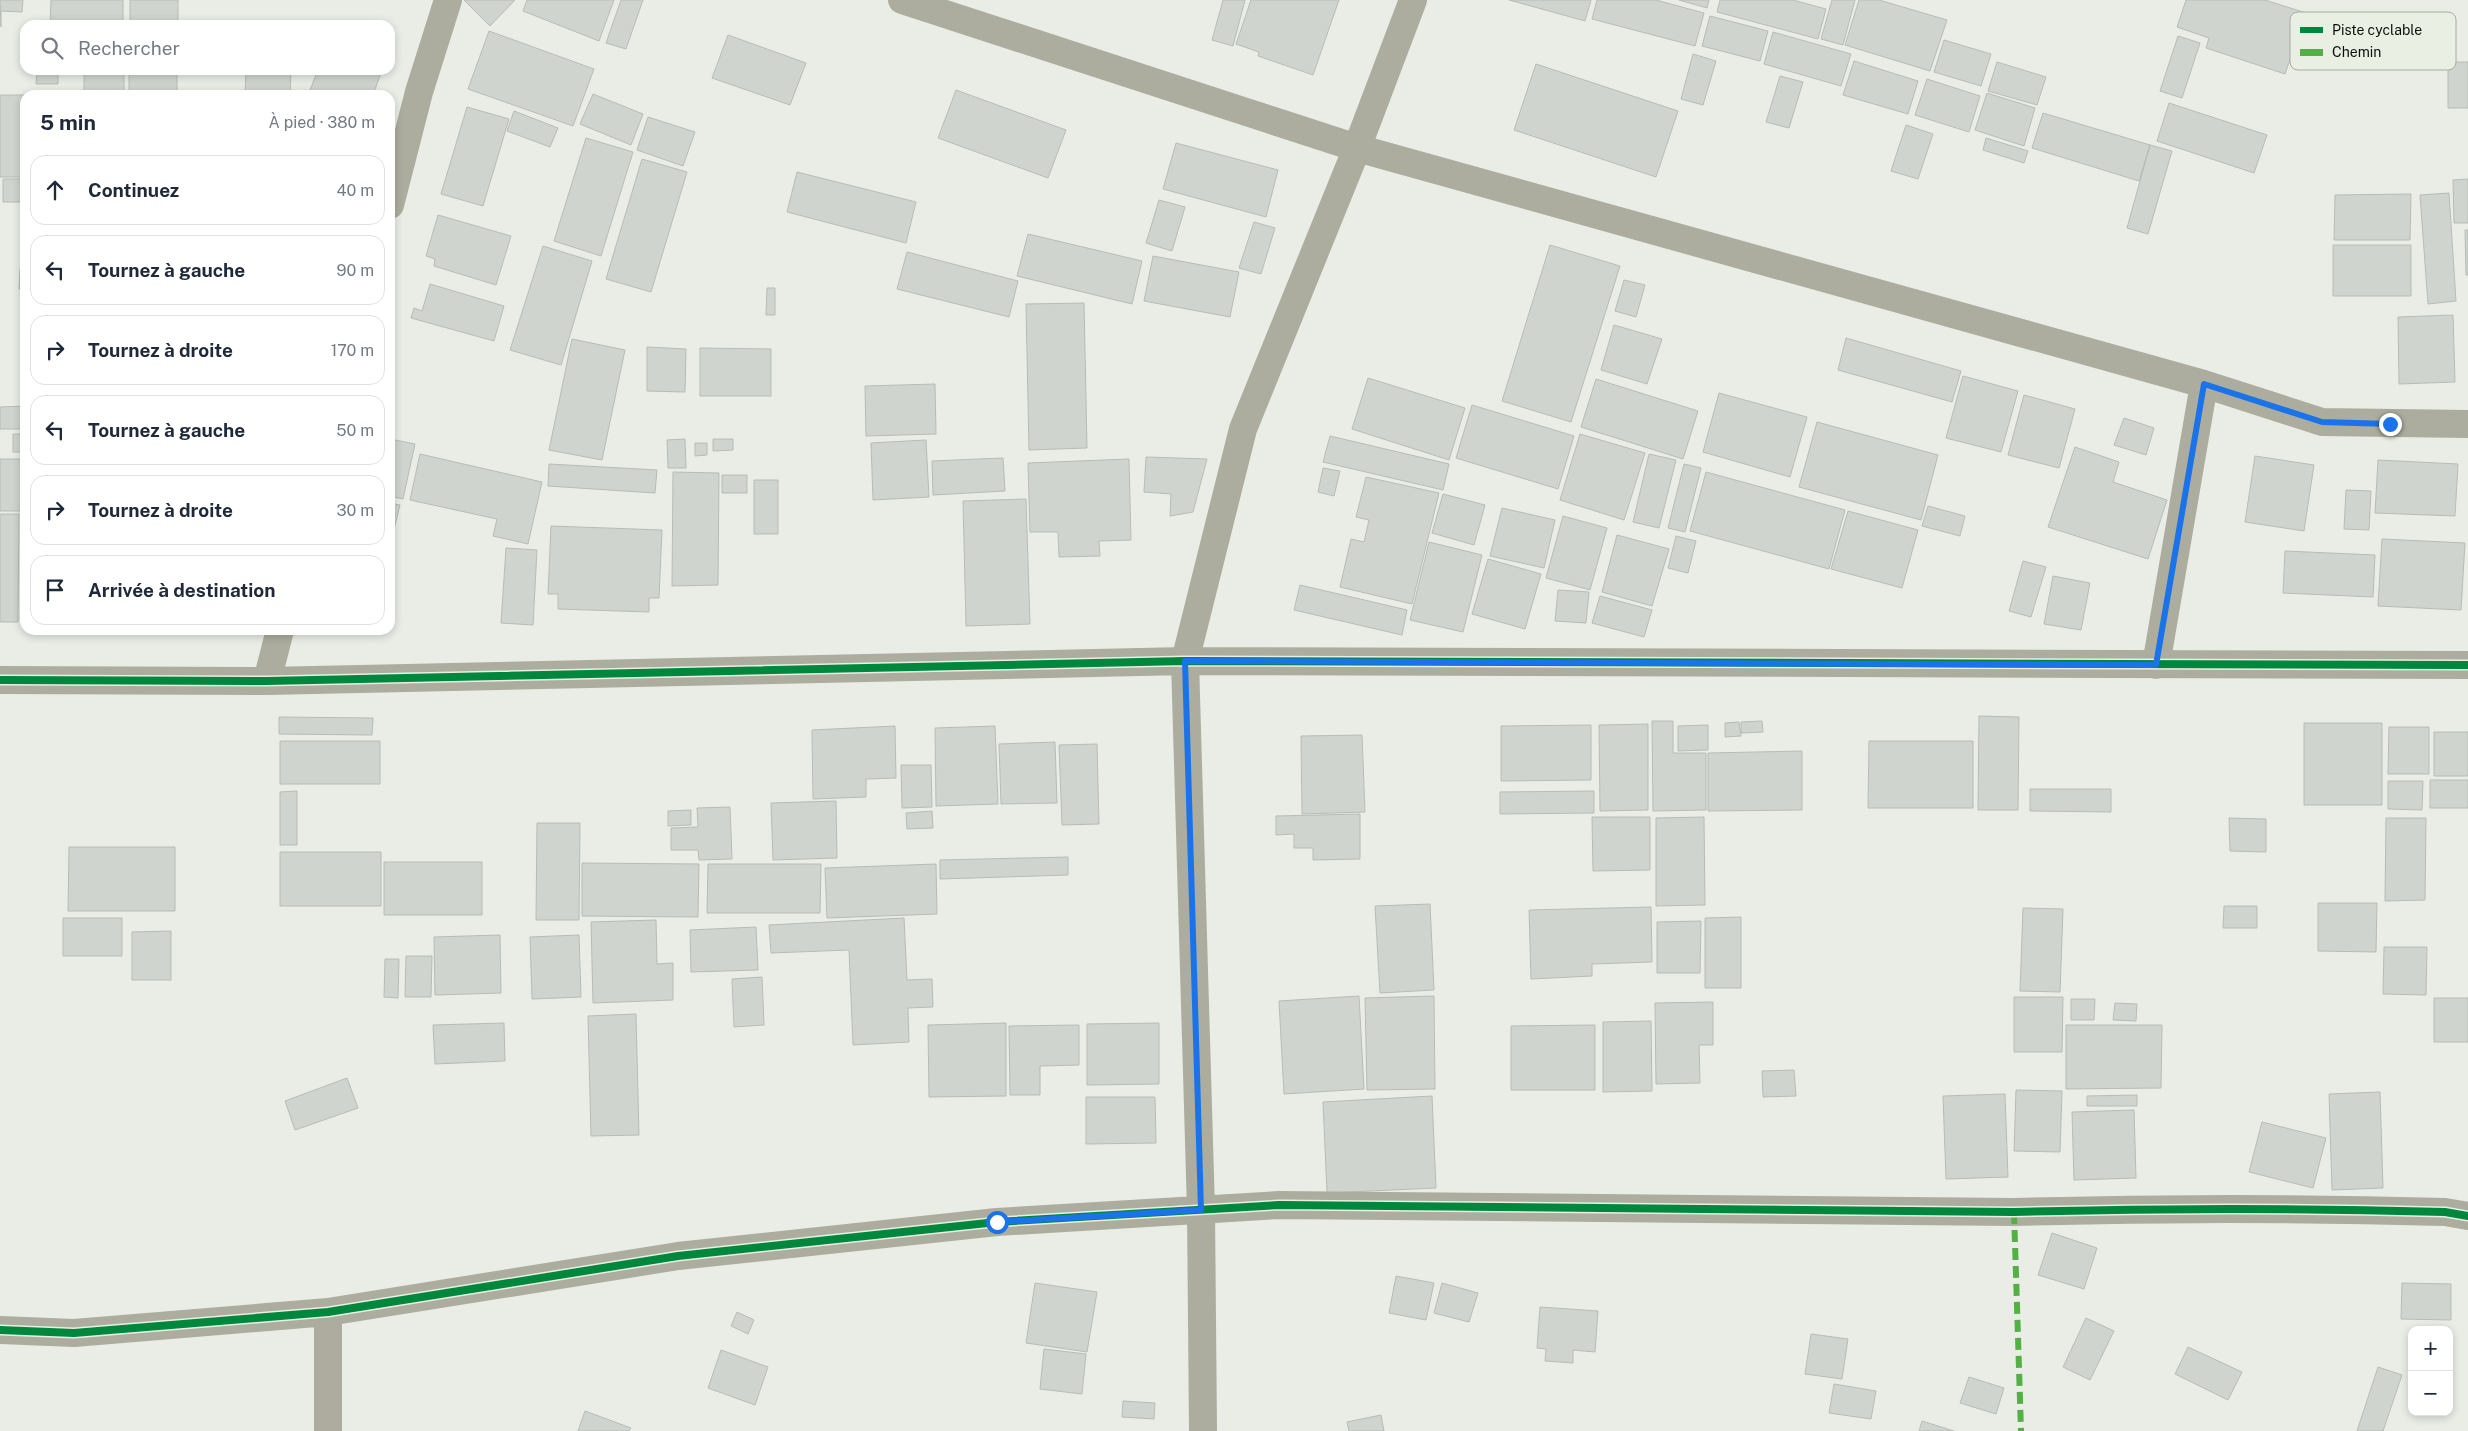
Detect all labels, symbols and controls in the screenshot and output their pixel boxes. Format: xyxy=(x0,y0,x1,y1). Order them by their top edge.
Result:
legend xyxy=(2290,12,2456,70)
search box xyxy=(20,20,395,75)
text: Piste cyclable xyxy=(2332,22,2422,38)
icon: search xyxy=(38,34,66,62)
text: Rechercher xyxy=(78,37,180,59)
text: Chemin xyxy=(2332,44,2381,60)
text: 5 min xyxy=(40,110,96,135)
text: À pied · 380 m xyxy=(269,113,375,132)
icon: ahead xyxy=(41,176,69,204)
text: Continuez xyxy=(88,179,179,201)
text: 40 m xyxy=(336,181,374,200)
icon: left xyxy=(41,256,69,284)
text: Tournez à gauche xyxy=(88,259,245,281)
text: 90 m xyxy=(337,261,374,280)
icon: right xyxy=(41,336,69,364)
text: Tournez à droite xyxy=(88,339,233,361)
text: 170 m xyxy=(331,341,374,360)
route end xyxy=(2379,413,2402,436)
icon: left xyxy=(41,416,69,444)
text: Tournez à gauche xyxy=(88,419,245,441)
text: 50 m xyxy=(336,421,374,440)
icon: right xyxy=(41,496,69,524)
text: Tournez à droite xyxy=(88,499,233,521)
text: 30 m xyxy=(337,501,374,520)
icon: arrive xyxy=(41,576,69,604)
text: Arrivée à destination xyxy=(88,579,276,601)
route start xyxy=(986,1211,1009,1234)
map controls xyxy=(2408,1326,2453,1416)
button: + xyxy=(2408,1326,2453,1371)
button: − xyxy=(2408,1371,2453,1416)

